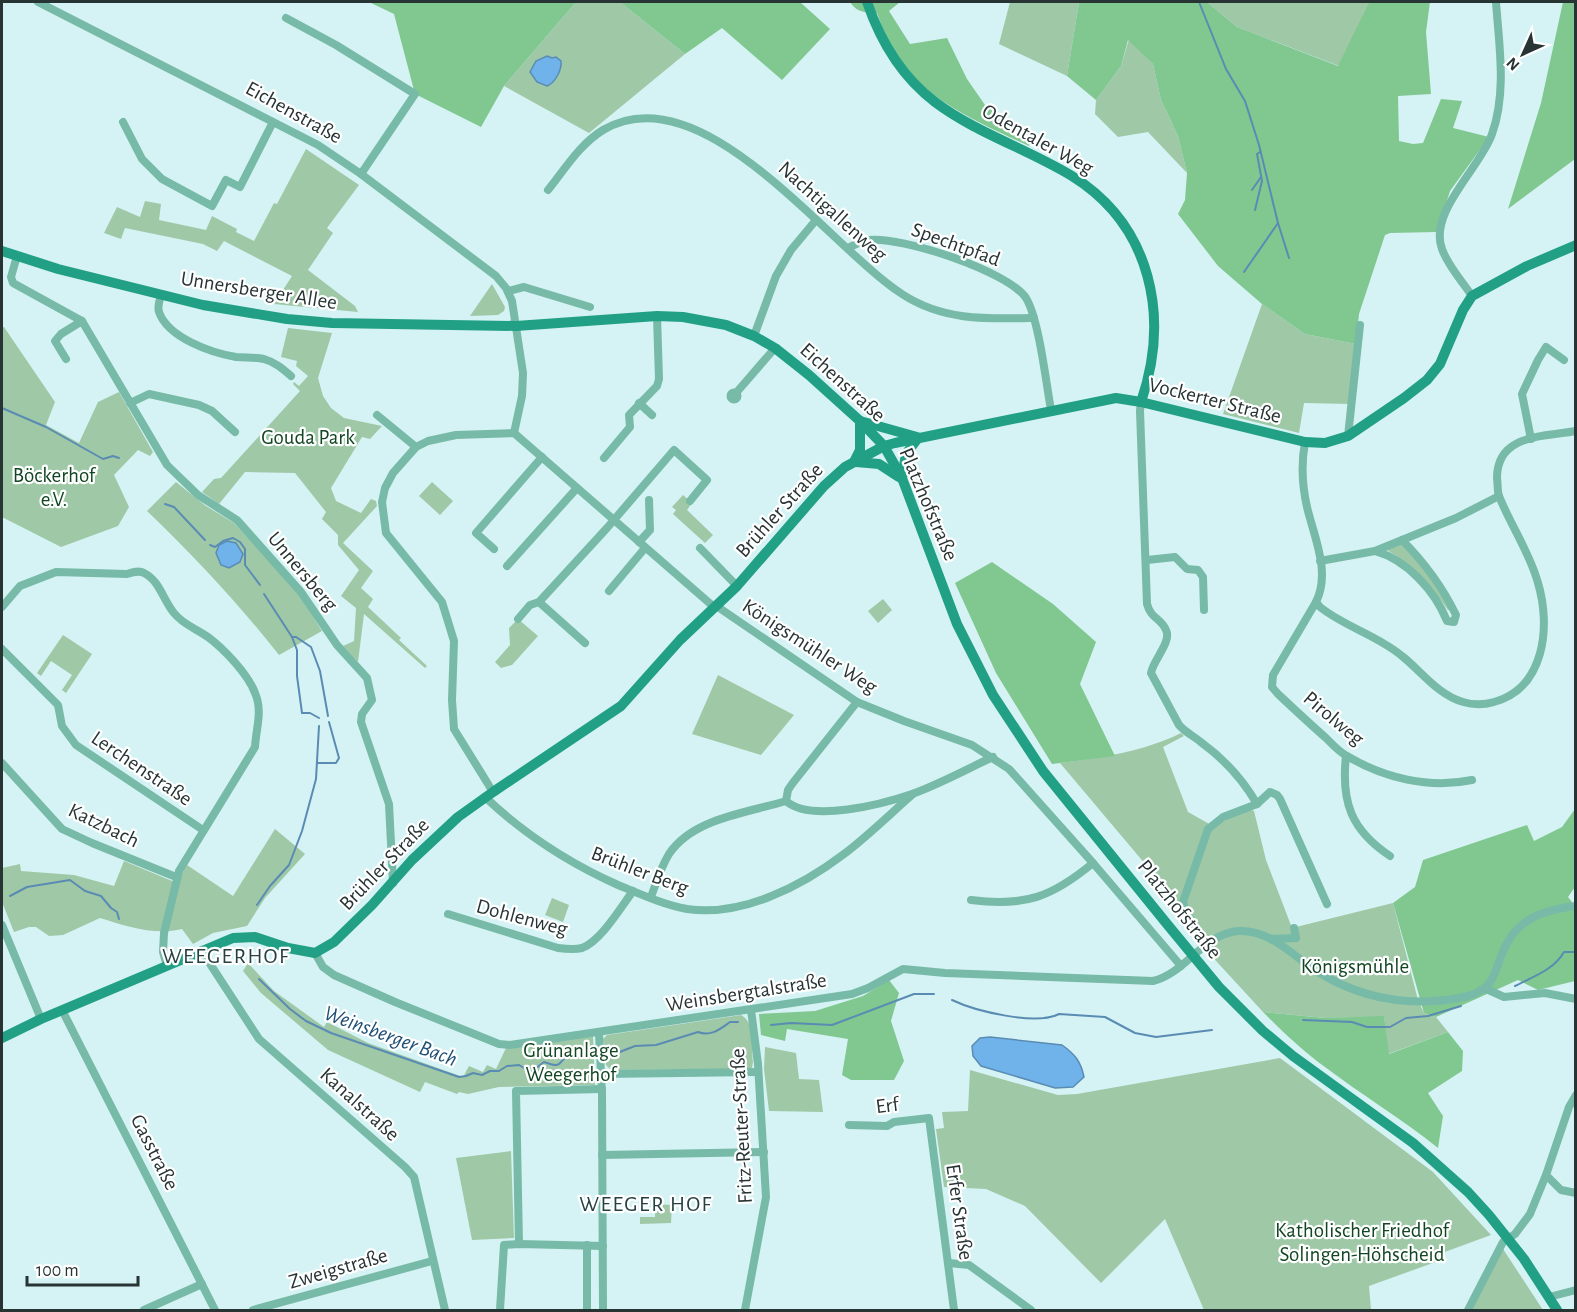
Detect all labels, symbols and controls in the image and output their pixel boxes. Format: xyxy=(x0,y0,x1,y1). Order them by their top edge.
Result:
north arrow xyxy=(1493,24,1553,84)
text: N xyxy=(1504,54,1523,73)
street label: Eichenstraße xyxy=(242,77,346,148)
street label: Odentaler Weg xyxy=(979,100,1098,179)
street label: Nachtigallenweg xyxy=(774,157,892,266)
street label: Spechtpfad xyxy=(909,219,1003,270)
street label: Unnersberger Allee xyxy=(179,268,338,313)
street label: Eichenstraße xyxy=(796,339,889,426)
street label: Vockerter Straße xyxy=(1147,374,1283,427)
park label: Gouda Park xyxy=(261,427,355,448)
street label: Platzhofstraße xyxy=(895,445,962,564)
street label: Brühler Straße xyxy=(732,459,827,562)
park label: Böckerhof e.V. xyxy=(13,465,97,510)
street label: Unnersberg xyxy=(264,528,342,615)
street label: Königsmühler Weg xyxy=(739,595,882,698)
street label: Pirolweg xyxy=(1299,687,1369,750)
street label: Lerchenstraße xyxy=(88,727,196,810)
street label: Katzbach xyxy=(65,799,142,852)
street label: Brühler Straße xyxy=(336,814,433,914)
street label: Brühler Berg xyxy=(588,842,692,899)
street label: Platzhofstraße xyxy=(1134,856,1226,963)
street label: Dohlenweg xyxy=(474,895,571,940)
district label: WEEGERHOF xyxy=(162,945,290,967)
park label: Königsmühle xyxy=(1301,956,1409,977)
street label: Weinsbergtalstraße xyxy=(664,969,828,1016)
water label: Weinsberger Bach xyxy=(321,1002,460,1070)
park label: Grünanlage Weegerhof xyxy=(523,1040,619,1085)
street label: Fritz-Reuter-Straße xyxy=(727,1048,756,1204)
street label: Kanalstraße xyxy=(316,1064,403,1145)
street label: Erf xyxy=(874,1093,901,1117)
street label: Gasstraße xyxy=(127,1111,183,1193)
street label: Erfer Straße xyxy=(942,1163,977,1261)
district label: WEEGER HOF xyxy=(579,1193,713,1215)
park label: Katholischer Friedhof Solingen-Höhscheid xyxy=(1275,1220,1451,1265)
street label: Zweigstraße xyxy=(286,1244,390,1293)
scale bar xyxy=(27,1249,138,1287)
text: 100 m xyxy=(36,1262,79,1280)

